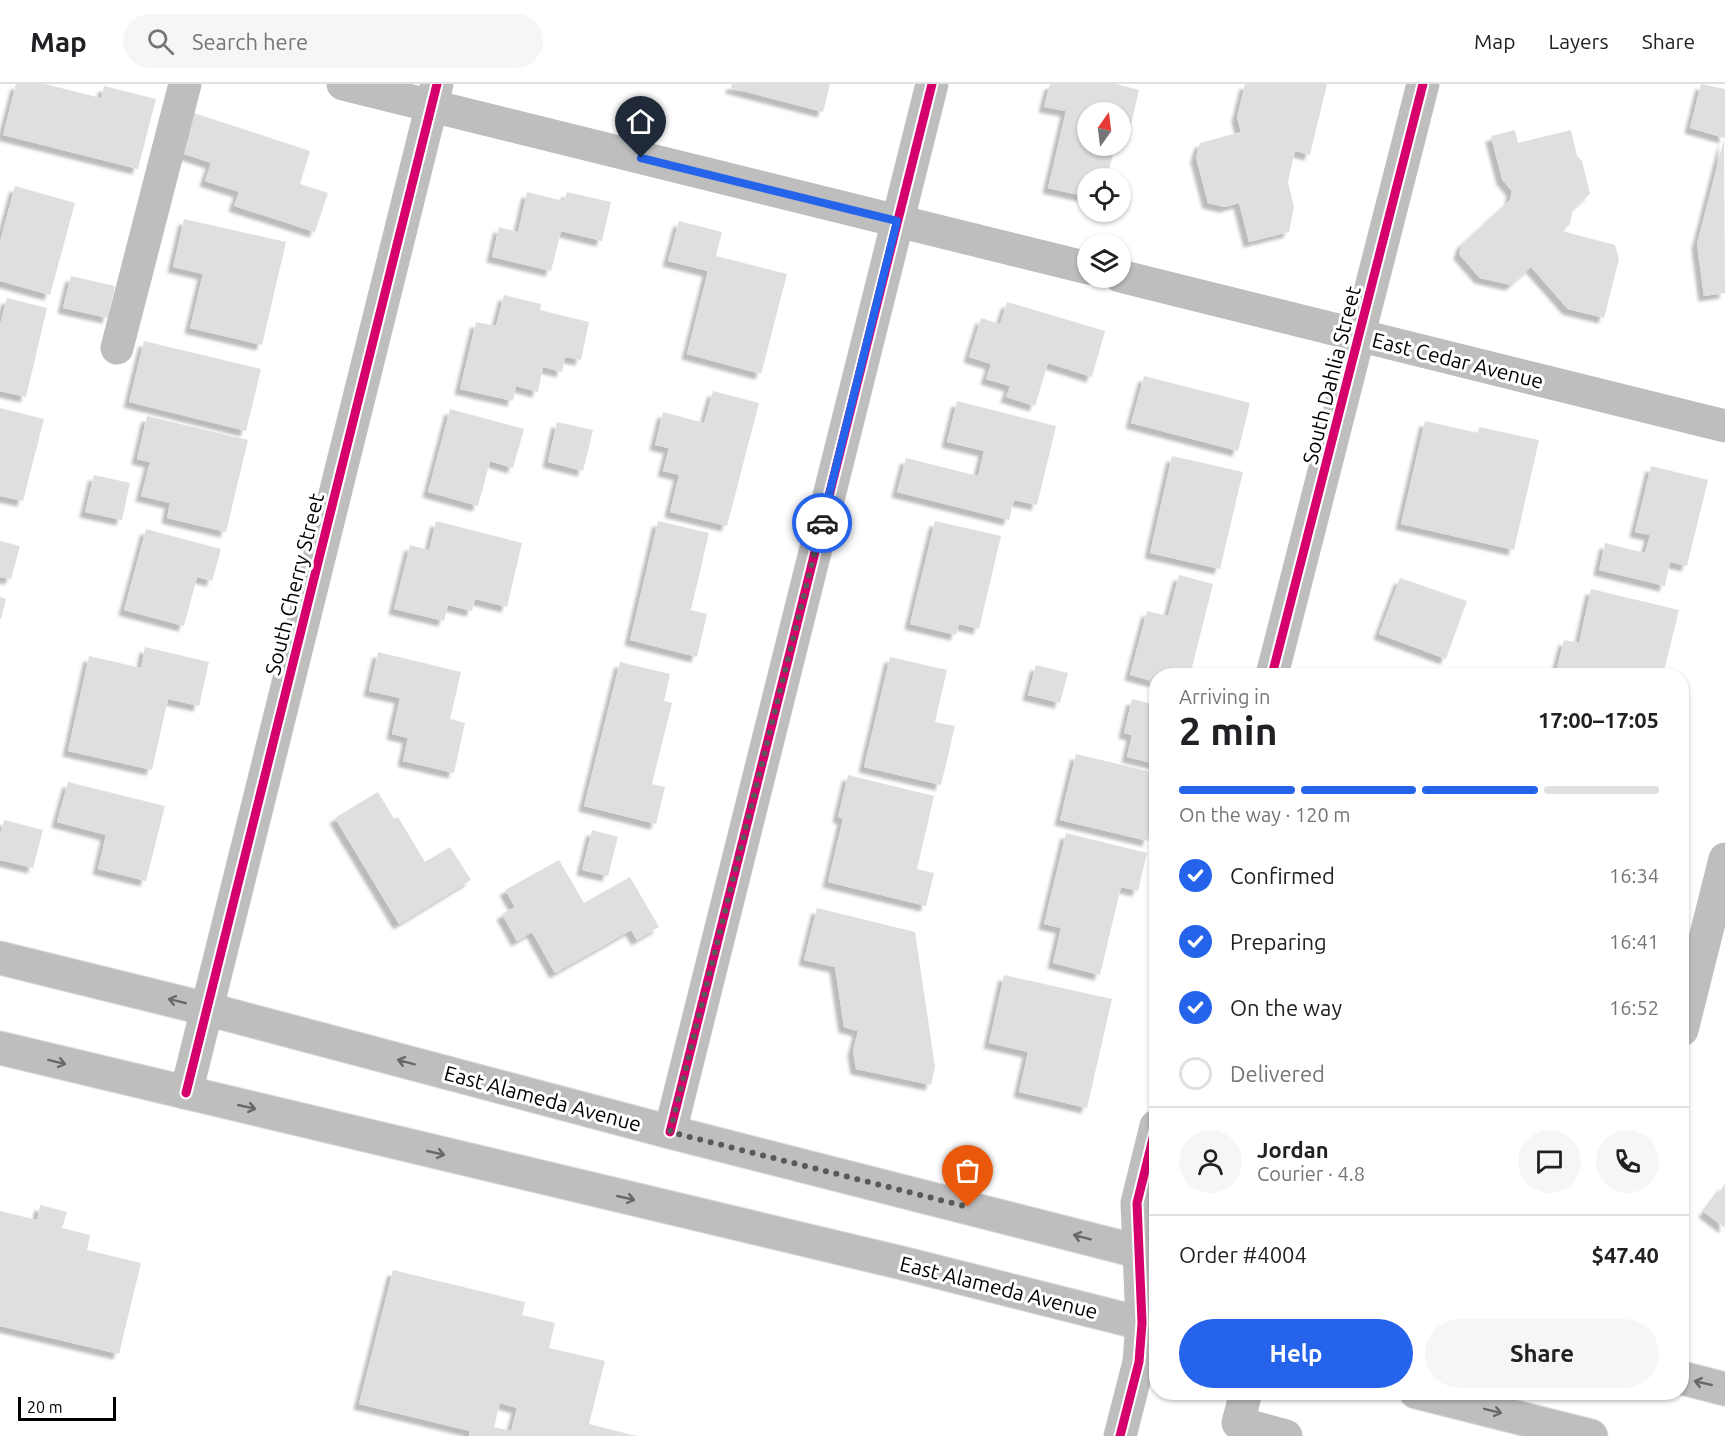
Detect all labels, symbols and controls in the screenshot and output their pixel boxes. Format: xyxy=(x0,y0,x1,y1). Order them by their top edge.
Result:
search box xyxy=(123,14,543,68)
icon: search xyxy=(144,25,177,58)
text: Map xyxy=(30,26,87,57)
text: Search here xyxy=(192,29,308,54)
text: Map xyxy=(1474,29,1515,53)
text: Layers xyxy=(1548,29,1609,53)
text: Share xyxy=(1642,29,1695,53)
pin xyxy=(615,96,666,158)
north arrow xyxy=(1077,102,1131,156)
map controls xyxy=(1077,102,1131,288)
icon: home xyxy=(624,105,657,138)
button: locate xyxy=(1077,168,1131,222)
button: layers xyxy=(1077,234,1131,288)
street label: South Dahlia Street xyxy=(1297,283,1365,467)
street label: East Cedar Avenue xyxy=(1370,327,1546,393)
street label: South Cherry Street xyxy=(260,491,328,677)
courier xyxy=(792,493,852,553)
icon: car xyxy=(806,507,839,540)
text: Arriving in xyxy=(1179,685,1270,708)
text: 17:00–17:05 xyxy=(1538,707,1659,732)
text: 2 min xyxy=(1179,709,1278,752)
text: On the way · 120 m xyxy=(1179,803,1351,826)
icon: check xyxy=(1179,859,1212,892)
text: Confirmed xyxy=(1230,863,1335,888)
text: 16:34 xyxy=(1609,864,1659,887)
icon: check xyxy=(1179,925,1212,958)
text: Preparing xyxy=(1230,929,1327,954)
text: 16:41 xyxy=(1609,930,1659,953)
icon: check xyxy=(1179,991,1212,1024)
one-way arrow xyxy=(167,995,186,1007)
text: On the way xyxy=(1230,995,1342,1020)
text: 16:52 xyxy=(1609,996,1659,1019)
one-way arrow xyxy=(397,1055,416,1067)
one-way arrow xyxy=(47,1057,66,1069)
street label: East Alameda Avenue xyxy=(442,1060,644,1136)
text: Delivered xyxy=(1230,1061,1325,1086)
one-way arrow xyxy=(237,1102,256,1114)
button: person xyxy=(1179,1130,1242,1193)
button: chat xyxy=(1518,1130,1581,1193)
button: phone xyxy=(1596,1130,1659,1193)
text: Jordan xyxy=(1257,1137,1329,1162)
pin xyxy=(942,1145,993,1207)
one-way arrow xyxy=(426,1147,445,1159)
icon: bag xyxy=(951,1154,984,1187)
text: Courier · 4.8 xyxy=(1257,1162,1365,1185)
one-way arrow xyxy=(616,1192,635,1204)
one-way arrow xyxy=(1073,1231,1092,1242)
text: Order #4004 xyxy=(1179,1242,1307,1267)
text: $47.40 xyxy=(1592,1242,1659,1267)
street label: East Alameda Avenue xyxy=(898,1251,1100,1323)
button: Help xyxy=(1179,1319,1413,1388)
button: Share xyxy=(1425,1319,1659,1388)
one-way arrow xyxy=(1694,1377,1713,1389)
scale bar xyxy=(18,1394,116,1422)
text: 20 m xyxy=(27,1398,63,1416)
one-way arrow xyxy=(1483,1406,1502,1418)

